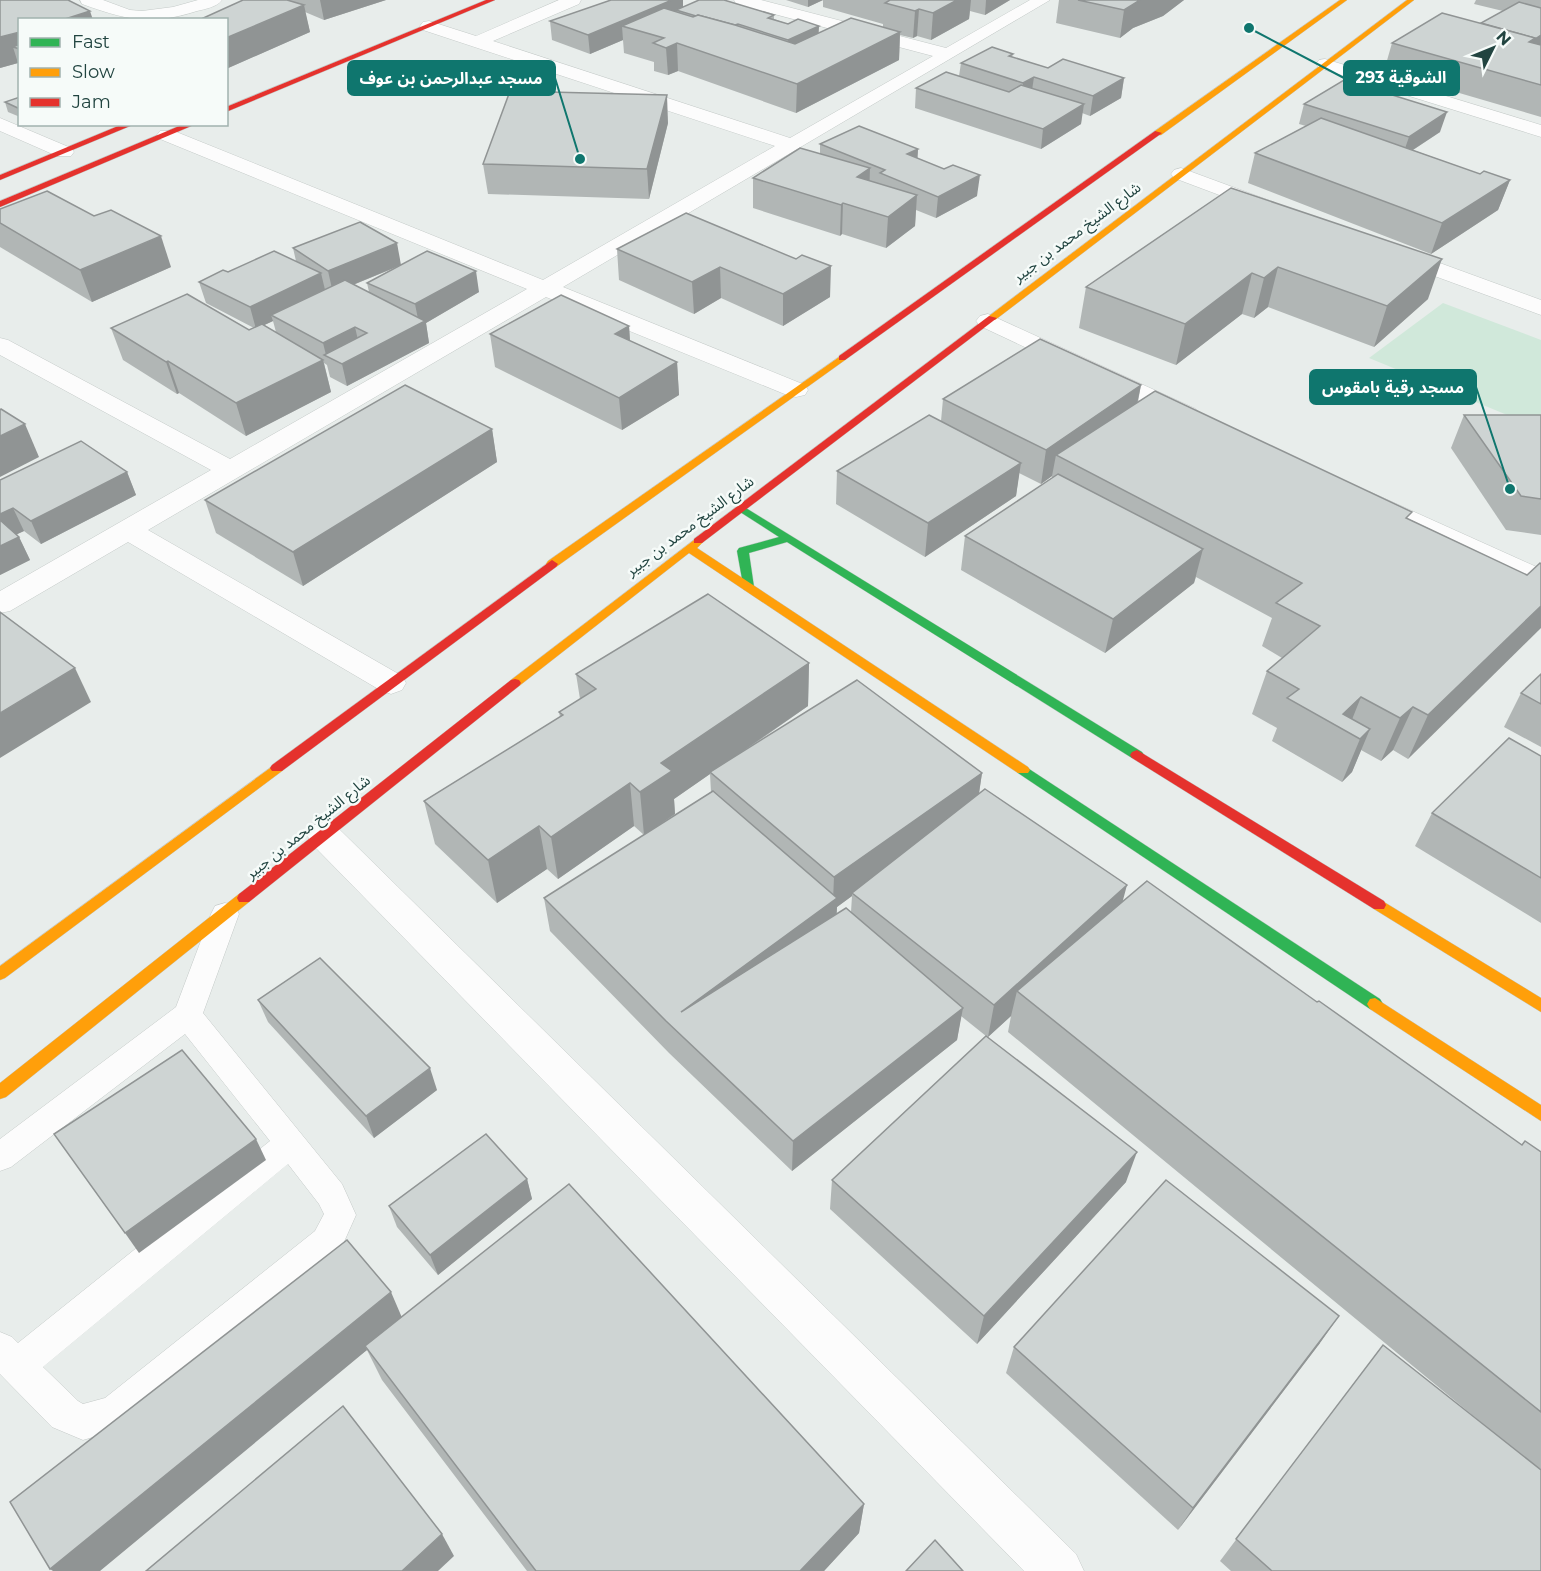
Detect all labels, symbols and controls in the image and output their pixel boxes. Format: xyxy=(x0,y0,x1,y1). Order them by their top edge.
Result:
legend xyxy=(18,18,228,126)
north arrow xyxy=(1463,18,1523,78)
text: N xyxy=(1492,27,1515,49)
text: Fast xyxy=(72,31,110,53)
text: Slow xyxy=(72,61,115,83)
callout: مسجد عبدالرحمن بن عوف xyxy=(348,61,555,95)
callout: الشوقية 293 xyxy=(1344,61,1459,95)
text: الشوقية 293 xyxy=(1356,68,1446,87)
text: مسجد عبدالرحمن بن عوف xyxy=(359,69,543,88)
text: Jam xyxy=(71,91,111,113)
street label: شارع الشيخ محمد بن جبير xyxy=(1008,177,1146,289)
callout: مسجد رقية بامقوس xyxy=(1310,370,1476,404)
text: مسجد رقية بامقوس xyxy=(1322,378,1464,397)
street label: شارع الشيخ محمد بن جبير xyxy=(621,471,759,583)
street label: شارع الشيخ محمد بن جبير xyxy=(241,770,376,886)

